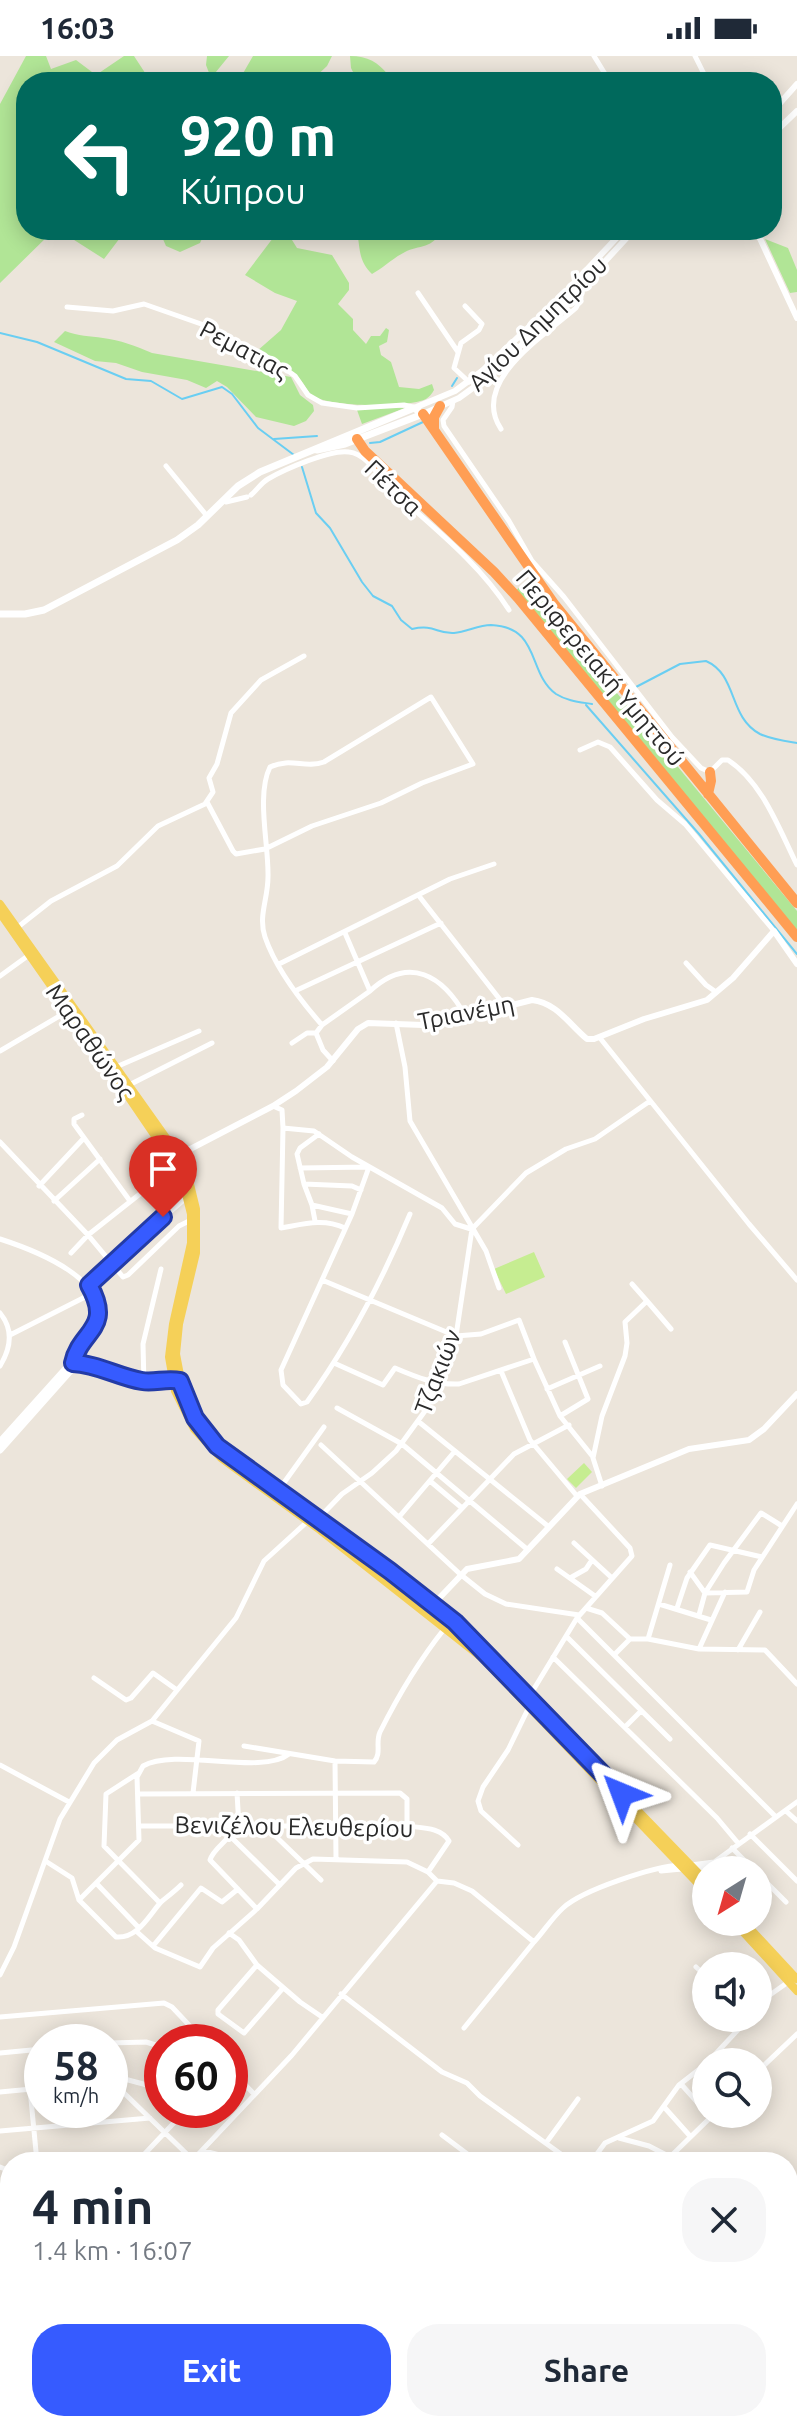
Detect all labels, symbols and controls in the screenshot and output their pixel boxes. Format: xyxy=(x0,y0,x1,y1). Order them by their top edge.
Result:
text: 16:03 xyxy=(40,11,115,45)
icon: left xyxy=(48,104,152,208)
text: 920 m xyxy=(180,104,336,167)
text: Κύπρου xyxy=(180,170,306,211)
street label: Αγίου Δημητρίου xyxy=(463,251,612,396)
street label: Ρεματιας xyxy=(195,315,293,384)
street label: Πέτσα xyxy=(360,454,427,521)
street label: Περιφερειακή Υμηττού xyxy=(511,564,690,771)
street label: Μαραθώνος xyxy=(41,979,140,1105)
street label: Τριανέμη xyxy=(415,990,516,1035)
pin xyxy=(129,1135,197,1217)
icon: arrive xyxy=(141,1147,185,1191)
street label: Τζακιών xyxy=(409,1325,466,1418)
position arrow xyxy=(580,1752,664,1836)
street label: Βενιζέλου Ελευθερίου xyxy=(174,1811,414,1842)
north arrow xyxy=(692,1856,772,1936)
map controls xyxy=(692,1856,772,2128)
button: sound xyxy=(692,1952,772,2032)
speed limit sign: 60 xyxy=(144,2024,248,2128)
text: 58 xyxy=(53,2043,99,2088)
button: search xyxy=(692,2048,772,2128)
text: km/h xyxy=(53,2084,99,2107)
button: close xyxy=(682,2178,766,2262)
text: 4 min xyxy=(32,2179,153,2233)
text: 1.4 km · 16:07 xyxy=(32,2236,193,2265)
button: Exit xyxy=(32,2324,391,2416)
button: Share xyxy=(407,2324,766,2416)

